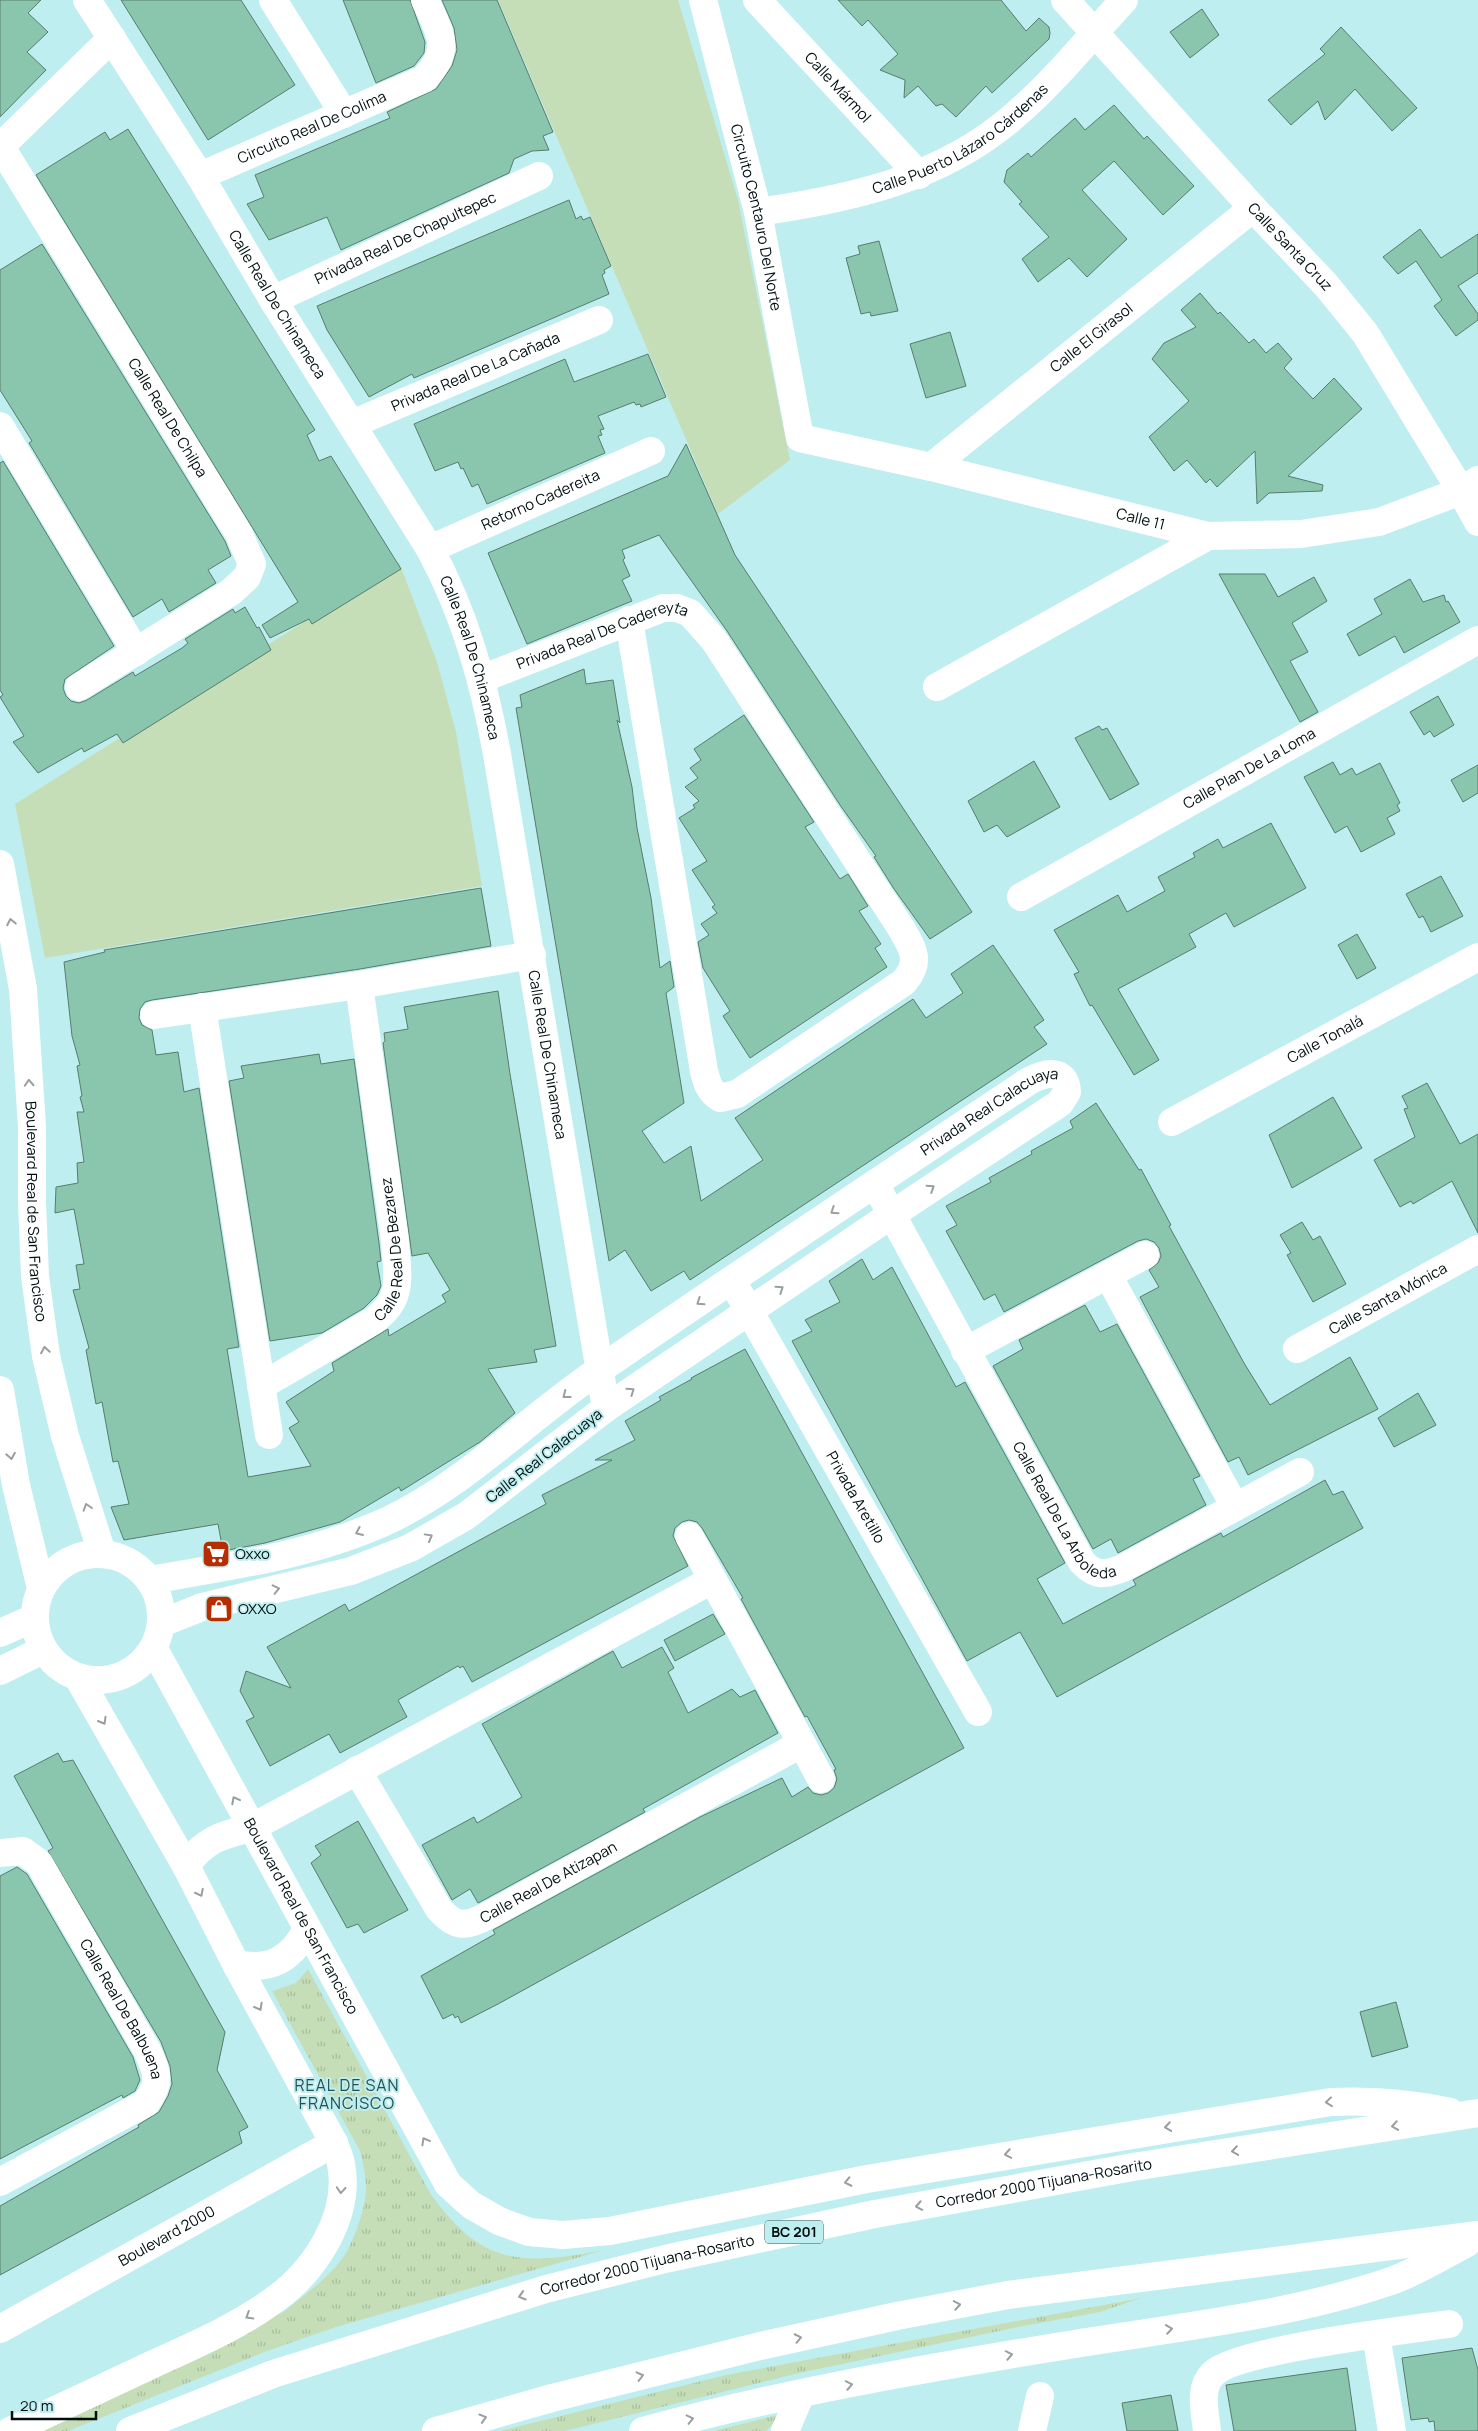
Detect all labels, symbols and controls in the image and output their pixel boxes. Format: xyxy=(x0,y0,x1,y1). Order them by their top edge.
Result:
street label: Calle Mármol xyxy=(800,47,876,127)
street label: Calle Puerto Lázaro Cárdenas xyxy=(870,79,1053,199)
street label: Circuito Real De Colima xyxy=(234,86,390,169)
street label: Circuito Centauro Del Norte xyxy=(726,122,787,313)
street label: Privada Real De Chapultepec xyxy=(311,186,499,289)
street label: Calle Santa Cruz xyxy=(1243,198,1338,295)
street label: Calle Real De Chinameca xyxy=(224,226,331,383)
street label: Calle El Girasol xyxy=(1045,298,1137,377)
street label: Privada Real De La Cañada xyxy=(388,327,563,416)
street label: Calle Real De Chilpa xyxy=(123,354,213,481)
street label: Retorno Cadereita xyxy=(478,464,603,535)
street label: Calle 11 xyxy=(1114,503,1167,535)
street label: Calle Real De Chinameca xyxy=(435,572,505,742)
street label: Privada Real De Cadereyta xyxy=(513,597,692,674)
street label: Calle Plan De La Loma xyxy=(1179,722,1319,814)
one-way arrow xyxy=(6,918,17,927)
street label: Calle Real De Chinameca xyxy=(523,969,572,1141)
street label: Calle Tonalá xyxy=(1283,1010,1367,1068)
street label: Privada Real Calacuaya xyxy=(916,1063,1060,1160)
one-way arrow xyxy=(24,1079,35,1087)
street label: Boulevard Real de San Francisco xyxy=(20,1100,52,1323)
street label: Calle Real De Bezarez xyxy=(369,1176,407,1326)
one-way arrow xyxy=(926,1184,935,1194)
one-way arrow xyxy=(831,1205,840,1214)
street label: Calle Santa Mónica xyxy=(1325,1257,1451,1339)
one-way arrow xyxy=(774,1286,783,1295)
one-way arrow xyxy=(696,1296,705,1305)
one-way arrow xyxy=(41,1346,51,1354)
one-way arrow xyxy=(625,1388,635,1397)
one-way arrow xyxy=(563,1389,572,1397)
street label: Calle Real Calacuaya xyxy=(481,1403,606,1508)
street label: Calle Real De La Arboleda xyxy=(1008,1437,1119,1583)
street label: Privada Aretillo xyxy=(821,1447,891,1547)
one-way arrow xyxy=(5,1451,15,1460)
one-way arrow xyxy=(83,1503,93,1511)
one-way arrow xyxy=(355,1526,364,1537)
one-way arrow xyxy=(423,1534,432,1544)
supermarket icon: Oxxo xyxy=(201,1539,231,1569)
place label: Oxxo xyxy=(235,1543,270,1564)
one-way arrow xyxy=(271,1584,280,1595)
shop icon: OXXO xyxy=(204,1594,234,1624)
place label: OXXO xyxy=(238,1598,277,1619)
one-way arrow xyxy=(97,1716,107,1725)
one-way arrow xyxy=(232,1796,242,1805)
street label: Boulevard Real de San Francisco xyxy=(239,1814,364,2018)
street label: Calle Real De Atizapan xyxy=(476,1836,621,1928)
one-way arrow xyxy=(194,1888,204,1897)
street label: Calle Real De Balbuena xyxy=(75,1935,168,2080)
one-way arrow xyxy=(253,2001,263,2010)
district label: REAL DE SAN FRANCISCO xyxy=(295,2074,399,2114)
one-way arrow xyxy=(1324,2096,1332,2107)
one-way arrow xyxy=(1164,2121,1172,2132)
one-way arrow xyxy=(1391,2121,1400,2131)
one-way arrow xyxy=(421,2137,431,2146)
one-way arrow xyxy=(1230,2146,1239,2156)
one-way arrow xyxy=(1004,2149,1012,2159)
street label: Corredor 2000 Tijuana-Rosarito xyxy=(934,2153,1154,2213)
one-way arrow xyxy=(844,2177,852,2187)
one-way arrow xyxy=(336,2187,347,2195)
street label: Boulevard 2000 xyxy=(114,2200,219,2271)
one-way arrow xyxy=(915,2200,924,2211)
road number: BC 201 xyxy=(765,2220,823,2244)
street label: Corredor 2000 Tijuana-Rosarito xyxy=(537,2229,756,2300)
one-way arrow xyxy=(519,2291,527,2301)
one-way arrow xyxy=(953,2300,962,2310)
one-way arrow xyxy=(245,2309,254,2319)
one-way arrow xyxy=(1165,2324,1174,2334)
one-way arrow xyxy=(794,2333,803,2343)
one-way arrow xyxy=(1004,2351,1013,2361)
one-way arrow xyxy=(636,2371,645,2382)
one-way arrow xyxy=(845,2380,853,2391)
scale bar xyxy=(12,2388,96,2420)
text: 20 m xyxy=(20,2395,53,2416)
one-way arrow xyxy=(479,2413,487,2423)
one-way arrow xyxy=(686,2414,695,2425)

